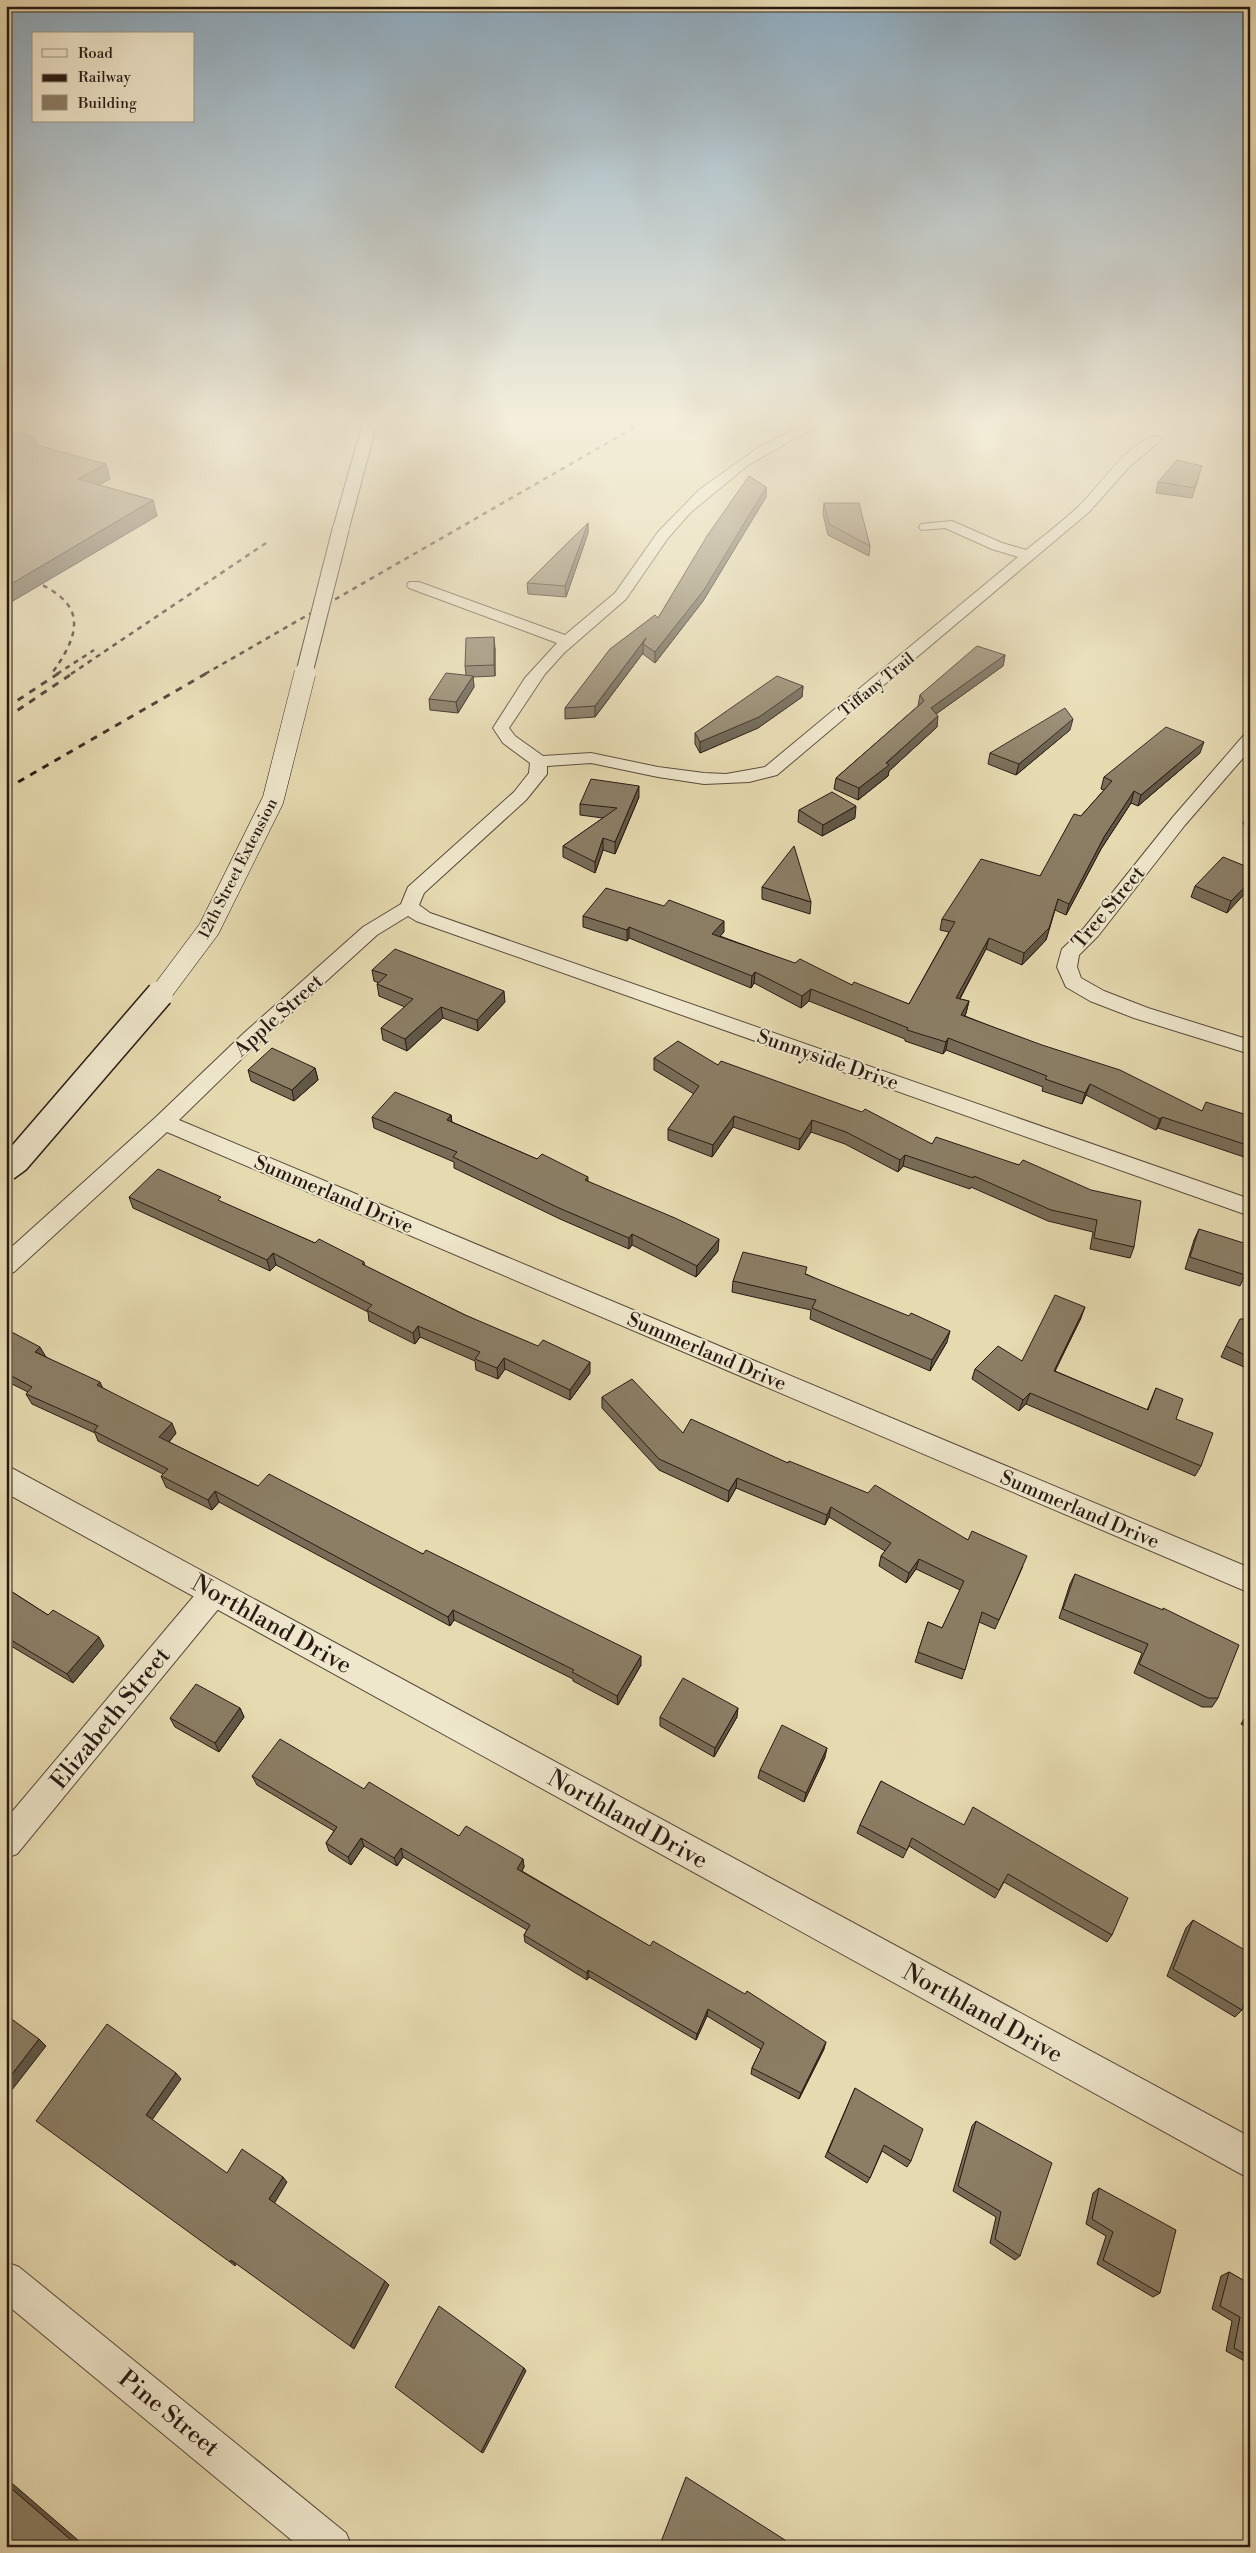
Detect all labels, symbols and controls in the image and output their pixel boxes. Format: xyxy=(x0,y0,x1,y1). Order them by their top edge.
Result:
legend xyxy=(32,32,195,122)
text: Road xyxy=(78,44,113,63)
text: Railway xyxy=(78,68,132,87)
text: Building xyxy=(77,94,137,113)
street label: Tiffany Trail xyxy=(835,648,918,721)
street label: 12th Street Extension xyxy=(194,794,282,942)
street label: Tree Street xyxy=(1067,861,1151,954)
street label: Apple Street xyxy=(229,970,329,1063)
street label: Sunnyside Drive xyxy=(753,1024,902,1096)
street label: Summerland Drive xyxy=(250,1151,417,1240)
street label: Summerland Drive xyxy=(623,1308,790,1397)
street label: Summerland Drive xyxy=(996,1466,1163,1555)
street label: Northland Drive xyxy=(186,1569,357,1681)
street label: Elizabeth Street xyxy=(44,1641,178,1796)
street label: Northland Drive xyxy=(542,1764,713,1876)
street label: Northland Drive xyxy=(897,1958,1068,2070)
street label: Pine Street xyxy=(112,2364,225,2464)

